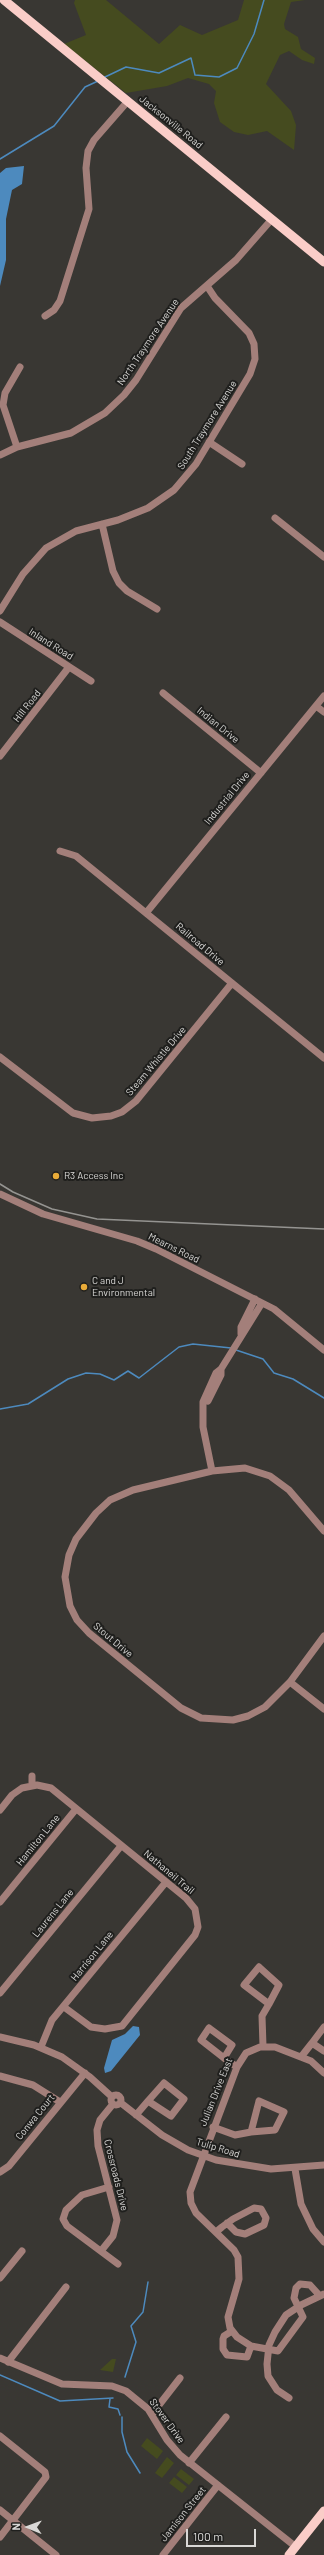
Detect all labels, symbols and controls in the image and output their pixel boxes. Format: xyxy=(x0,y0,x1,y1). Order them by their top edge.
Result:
street label: Jacksonville Road xyxy=(137,93,205,151)
street label: North Traymore Avenue xyxy=(115,296,181,388)
street label: South Traymore Avenue xyxy=(175,378,239,472)
street label: Inland Road xyxy=(27,626,75,662)
street label: Hill Road xyxy=(11,687,43,725)
street label: Indian Drive xyxy=(195,704,241,746)
street label: Industrial Drive xyxy=(202,769,252,827)
street label: Railroad Drive xyxy=(173,920,227,968)
street label: Steam Whistle Drive xyxy=(123,1024,189,1098)
place label: R3 Access Inc xyxy=(64,1170,123,1182)
marker: R3 Access Inc xyxy=(51,1171,61,1181)
street label: Mearns Road xyxy=(146,1230,202,1266)
place label: C and J Environmental xyxy=(92,1275,155,1298)
marker: C and J Environmental xyxy=(79,1282,89,1292)
street label: Stout Drive xyxy=(91,1620,135,1660)
street label: Hamilton Lane xyxy=(14,1812,62,1868)
street label: Nathaneil Trail xyxy=(141,1847,197,1897)
street label: Laurens Lane xyxy=(30,1886,76,1940)
street label: Harrison Lane xyxy=(68,1929,116,1983)
street label: Julian Drive East xyxy=(197,2056,235,2128)
street label: Conwa Court xyxy=(13,2092,57,2142)
street label: Tulip Road xyxy=(195,2136,241,2160)
street label: Crossroads Drive xyxy=(101,2138,131,2212)
street label: Stover Drive xyxy=(147,2396,187,2446)
street label: Jamison Street xyxy=(158,2484,208,2544)
north arrow xyxy=(8,2507,48,2547)
scale bar xyxy=(188,2521,258,2547)
text: N xyxy=(9,2523,22,2531)
text: 100 m xyxy=(193,2529,223,2543)

